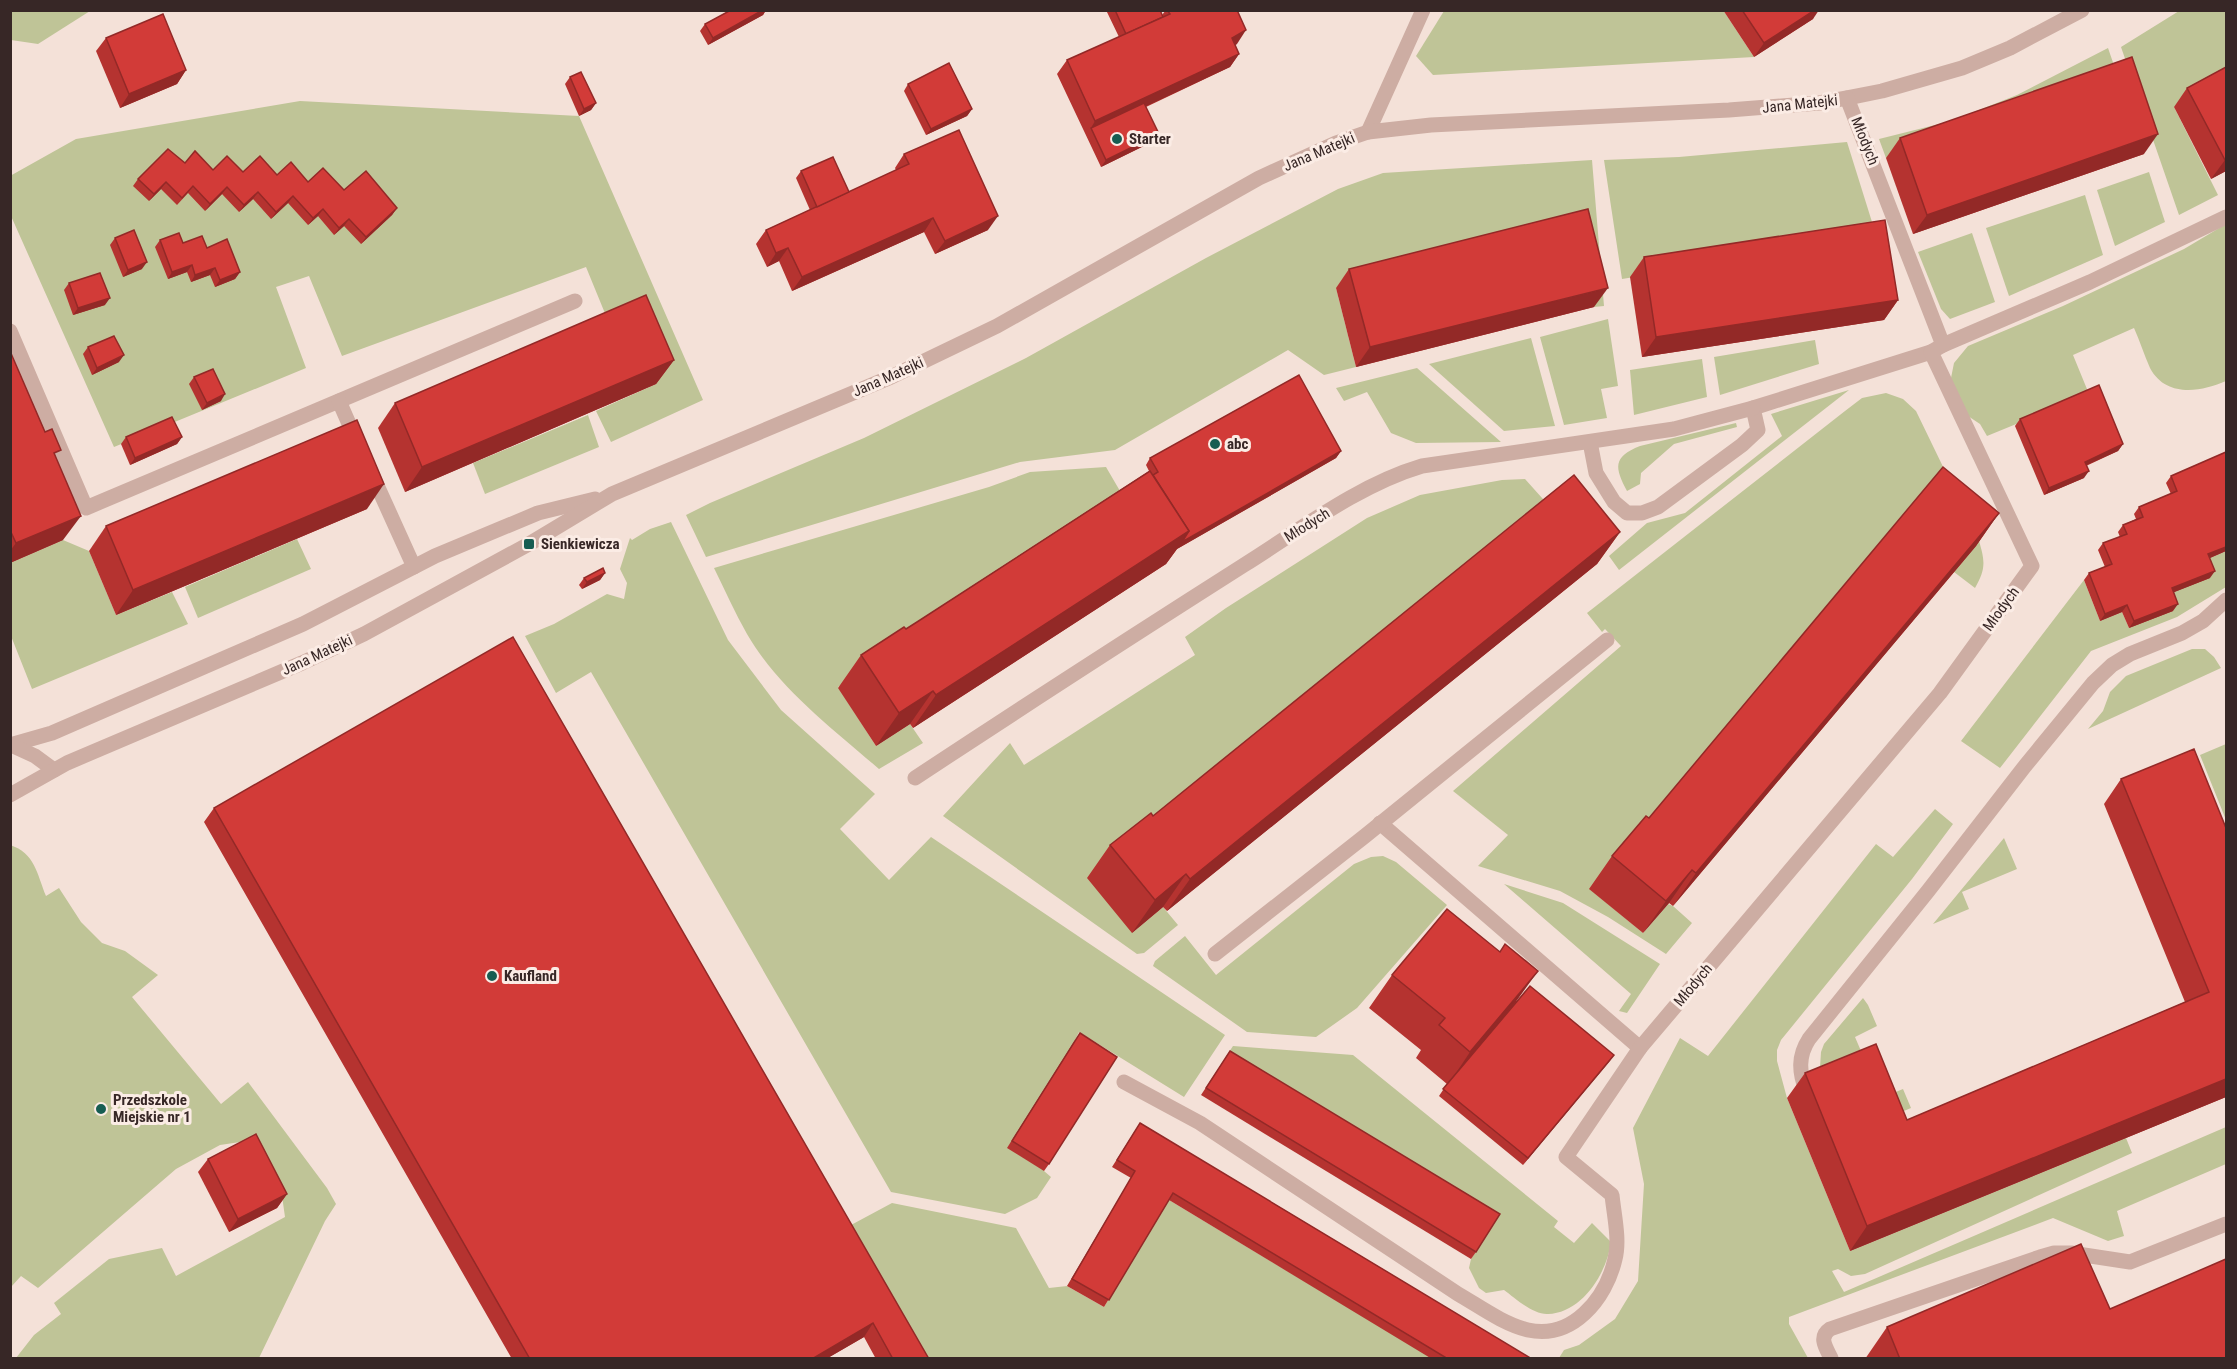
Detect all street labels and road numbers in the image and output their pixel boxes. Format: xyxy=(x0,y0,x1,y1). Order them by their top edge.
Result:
street label: Jana Matejki xyxy=(1761,91,1839,117)
street label: Młodych xyxy=(1847,114,1883,168)
street label: Jana Matejki xyxy=(1281,129,1357,175)
street label: Jana Matejki xyxy=(850,353,926,401)
street label: Młodych xyxy=(1281,504,1333,546)
street label: Młodych xyxy=(1979,583,2023,635)
street label: Jana Matejki xyxy=(279,631,355,679)
street label: Młodych xyxy=(1670,960,1716,1010)

